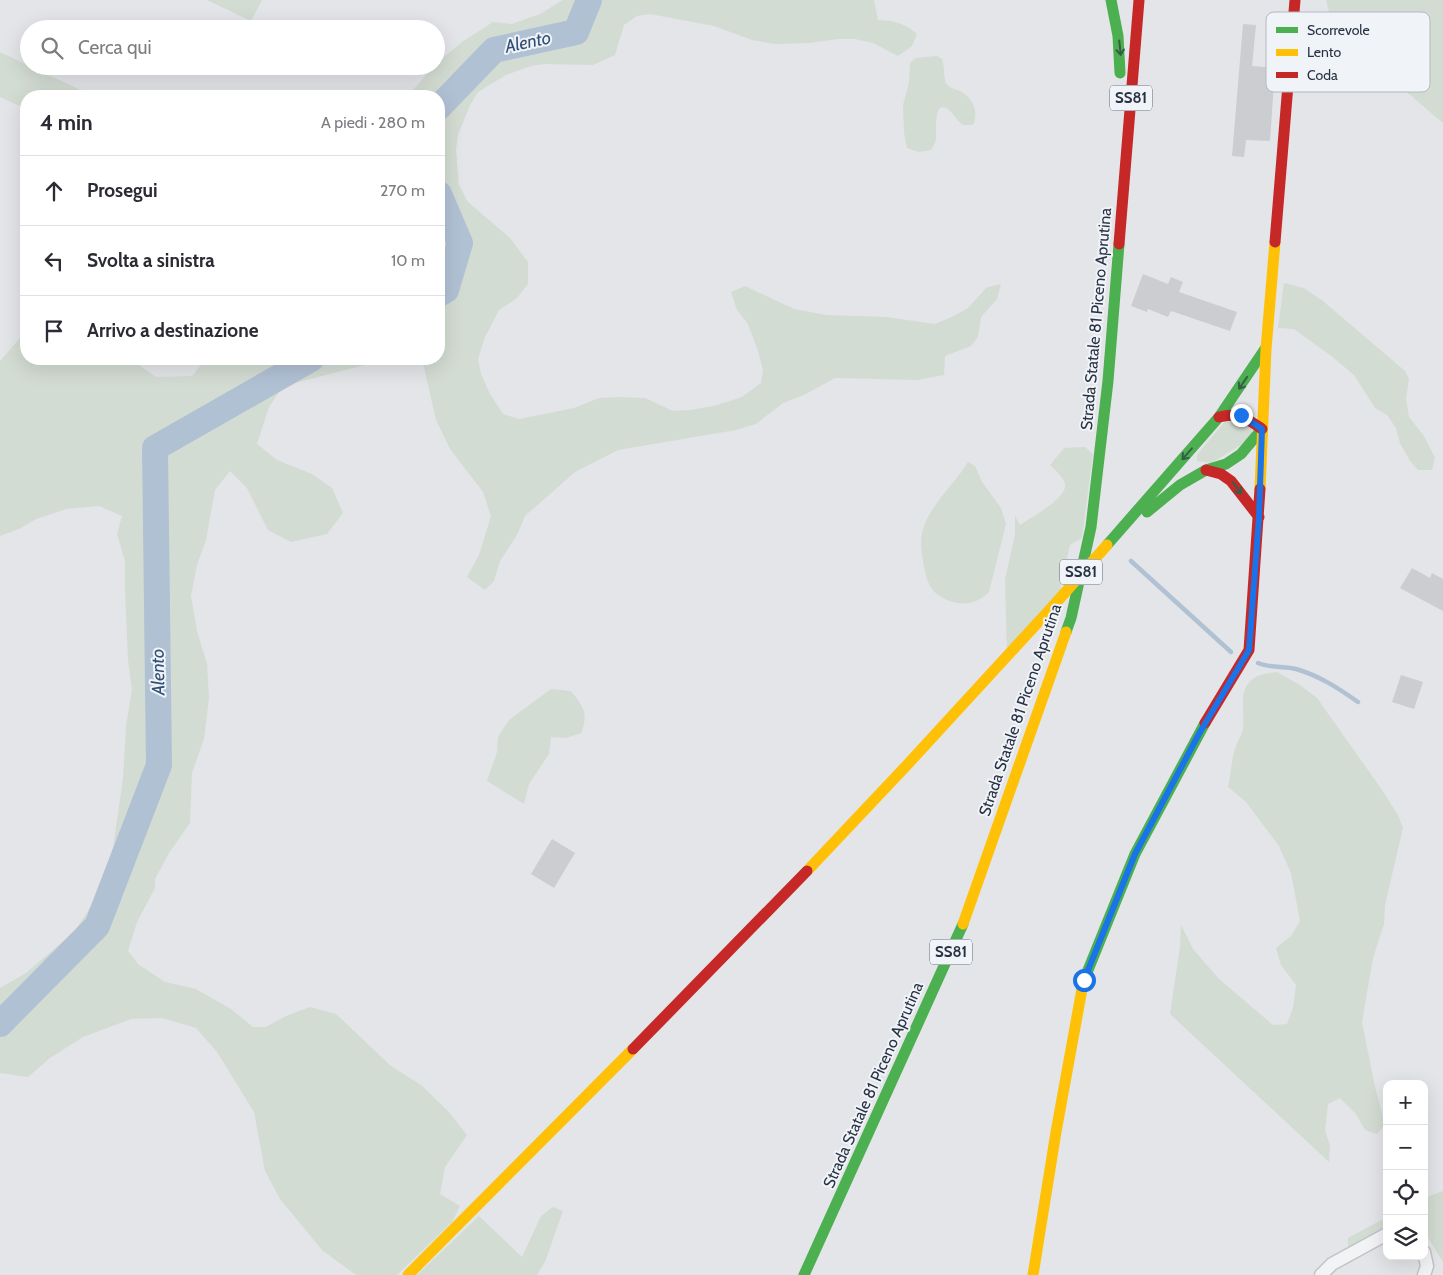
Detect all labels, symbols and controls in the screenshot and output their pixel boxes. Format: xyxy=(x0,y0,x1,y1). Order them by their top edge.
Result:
legend xyxy=(1266,12,1430,92)
search box xyxy=(20,20,445,75)
text: Scorrevole xyxy=(1307,21,1370,39)
water label: Alento xyxy=(502,26,553,58)
icon: search xyxy=(38,34,66,62)
text: Cerca qui xyxy=(78,36,152,59)
one-way arrow xyxy=(1115,40,1125,56)
text: Lento xyxy=(1307,43,1341,61)
text: Coda xyxy=(1307,66,1338,84)
road number: SS81 xyxy=(1110,86,1152,110)
text: 4 min xyxy=(40,110,93,135)
text: A piedi · 280 m xyxy=(321,113,425,132)
icon: ahead xyxy=(40,177,68,205)
text: Prosegui xyxy=(87,179,158,202)
text: 270 m xyxy=(380,181,425,200)
street label: Strada Statale 81 Piceno Aprutina xyxy=(1077,207,1115,431)
icon: left xyxy=(40,247,68,275)
text: Svolta a sinistra xyxy=(87,249,215,272)
text: 10 m xyxy=(391,251,425,270)
icon: arrive xyxy=(40,317,68,345)
text: Arrivo a destinazione xyxy=(87,319,258,342)
one-way arrow xyxy=(1238,376,1248,390)
route end xyxy=(1230,404,1253,427)
one-way arrow xyxy=(1181,447,1193,460)
one-way arrow xyxy=(1231,481,1242,494)
road number: SS81 xyxy=(1060,560,1102,584)
street label: Strada Statale 81 Piceno Aprutina xyxy=(975,601,1065,819)
water label: Alento xyxy=(147,649,169,696)
road number: SS81 xyxy=(930,940,972,964)
route start xyxy=(1073,969,1096,992)
street label: Strada Statale 81 Piceno Aprutina xyxy=(819,979,927,1191)
map controls xyxy=(1383,1080,1428,1260)
button: + xyxy=(1383,1080,1428,1125)
button: − xyxy=(1383,1125,1428,1170)
button: locate xyxy=(1383,1170,1428,1215)
button: layers xyxy=(1383,1215,1428,1260)

